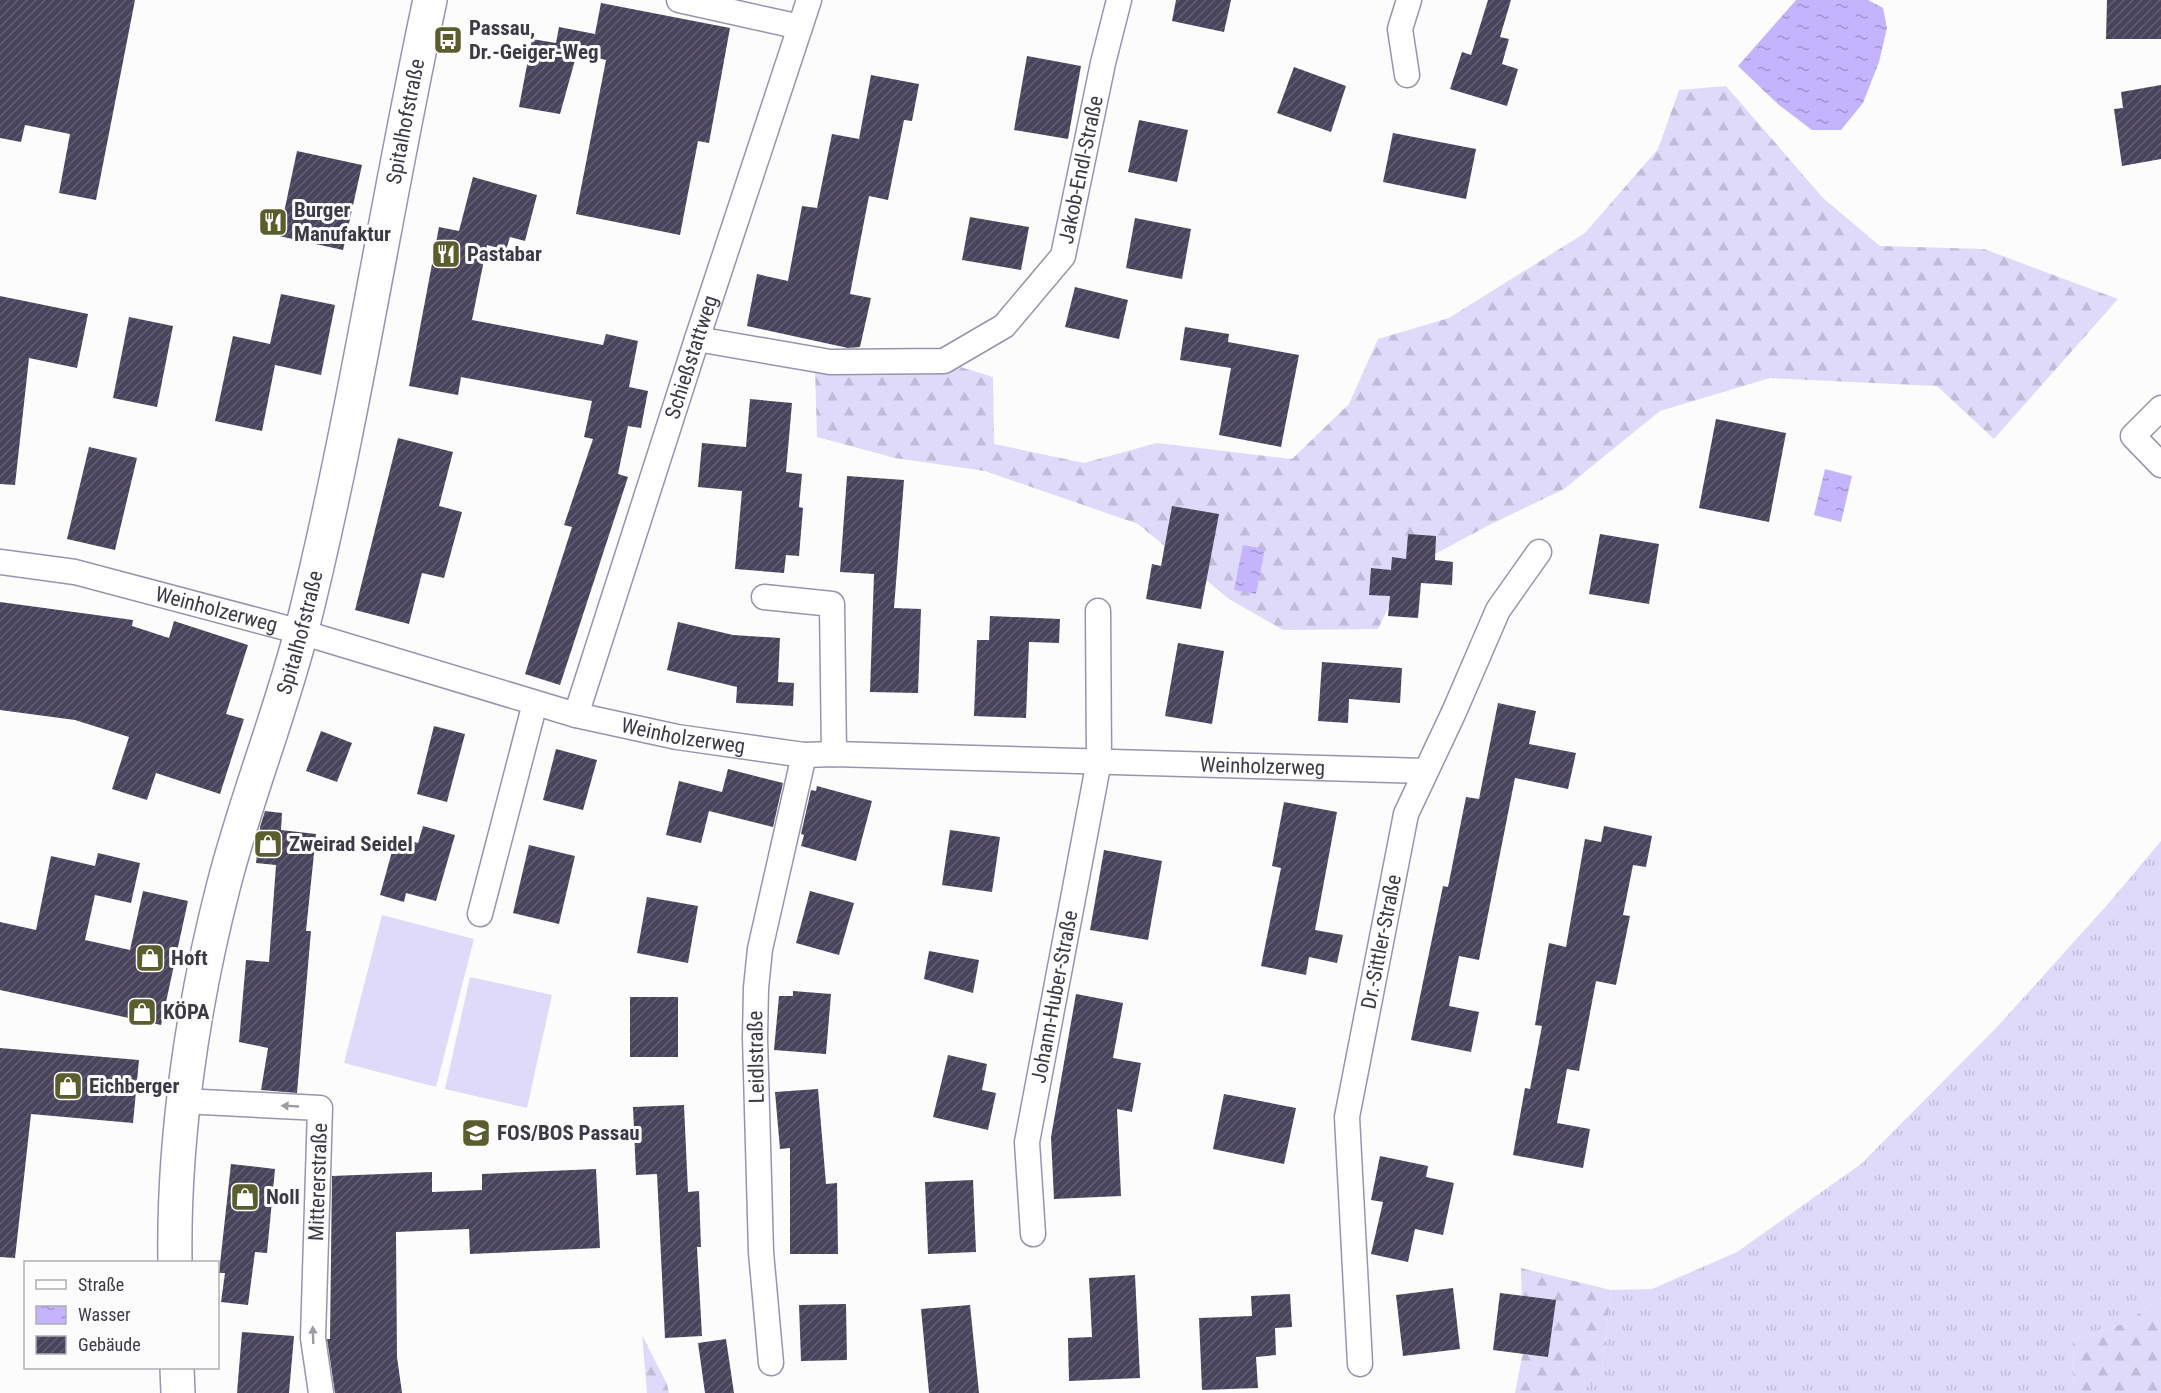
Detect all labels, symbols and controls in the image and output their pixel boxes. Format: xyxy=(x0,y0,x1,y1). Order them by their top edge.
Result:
place label: Passau, Dr.-Geiger-Weg xyxy=(469,16,599,64)
bus stop icon: Passau, Dr.-Geiger-Weg xyxy=(432,24,464,56)
street label: Spitalhofstraße xyxy=(381,57,429,186)
street label: Jakob-Endl-Straße xyxy=(1054,93,1108,246)
place label: Burger Manufaktur xyxy=(294,198,391,246)
restaurant icon: Burger Manufaktur xyxy=(257,206,289,238)
restaurant icon: Pastabar xyxy=(430,238,462,270)
place label: Pastabar xyxy=(467,242,542,266)
street label: Schießstattweg xyxy=(660,292,723,422)
street label: Spitalhofstraße xyxy=(272,568,328,697)
street label: Weinholzerweg xyxy=(153,582,280,637)
street label: Weinholzerweg xyxy=(619,713,747,759)
street label: Weinholzerweg xyxy=(1199,753,1325,780)
shop icon: Zweirad Seidel xyxy=(252,828,284,860)
place label: Zweirad Seidel xyxy=(289,832,413,856)
street label: Dr.-Sittler-Straße xyxy=(1356,872,1406,1011)
street label: Johann-Huber-Straße xyxy=(1026,908,1083,1085)
shop icon: Hoft xyxy=(134,942,166,974)
place label: Hoft xyxy=(171,946,208,970)
shop icon: KÖPA xyxy=(126,996,158,1028)
place label: KÖPA xyxy=(163,1000,210,1024)
street label: Leidlstraße xyxy=(743,1010,769,1103)
shop icon: Eichberger xyxy=(52,1070,84,1102)
place label: Eichberger xyxy=(89,1074,179,1098)
one-way arrow xyxy=(280,1102,299,1111)
school or university icon: FOS/BOS Passau xyxy=(460,1117,492,1149)
place label: FOS/BOS Passau xyxy=(497,1121,640,1145)
street label: Mittererstraße xyxy=(304,1122,332,1241)
shop icon: Noll xyxy=(229,1181,261,1213)
place label: Noll xyxy=(266,1185,300,1209)
legend xyxy=(24,1261,219,1369)
text: Straße xyxy=(78,1274,124,1295)
text: Wasser xyxy=(78,1304,131,1325)
one-way arrow xyxy=(309,1326,318,1345)
text: Gebäude xyxy=(78,1334,141,1355)

